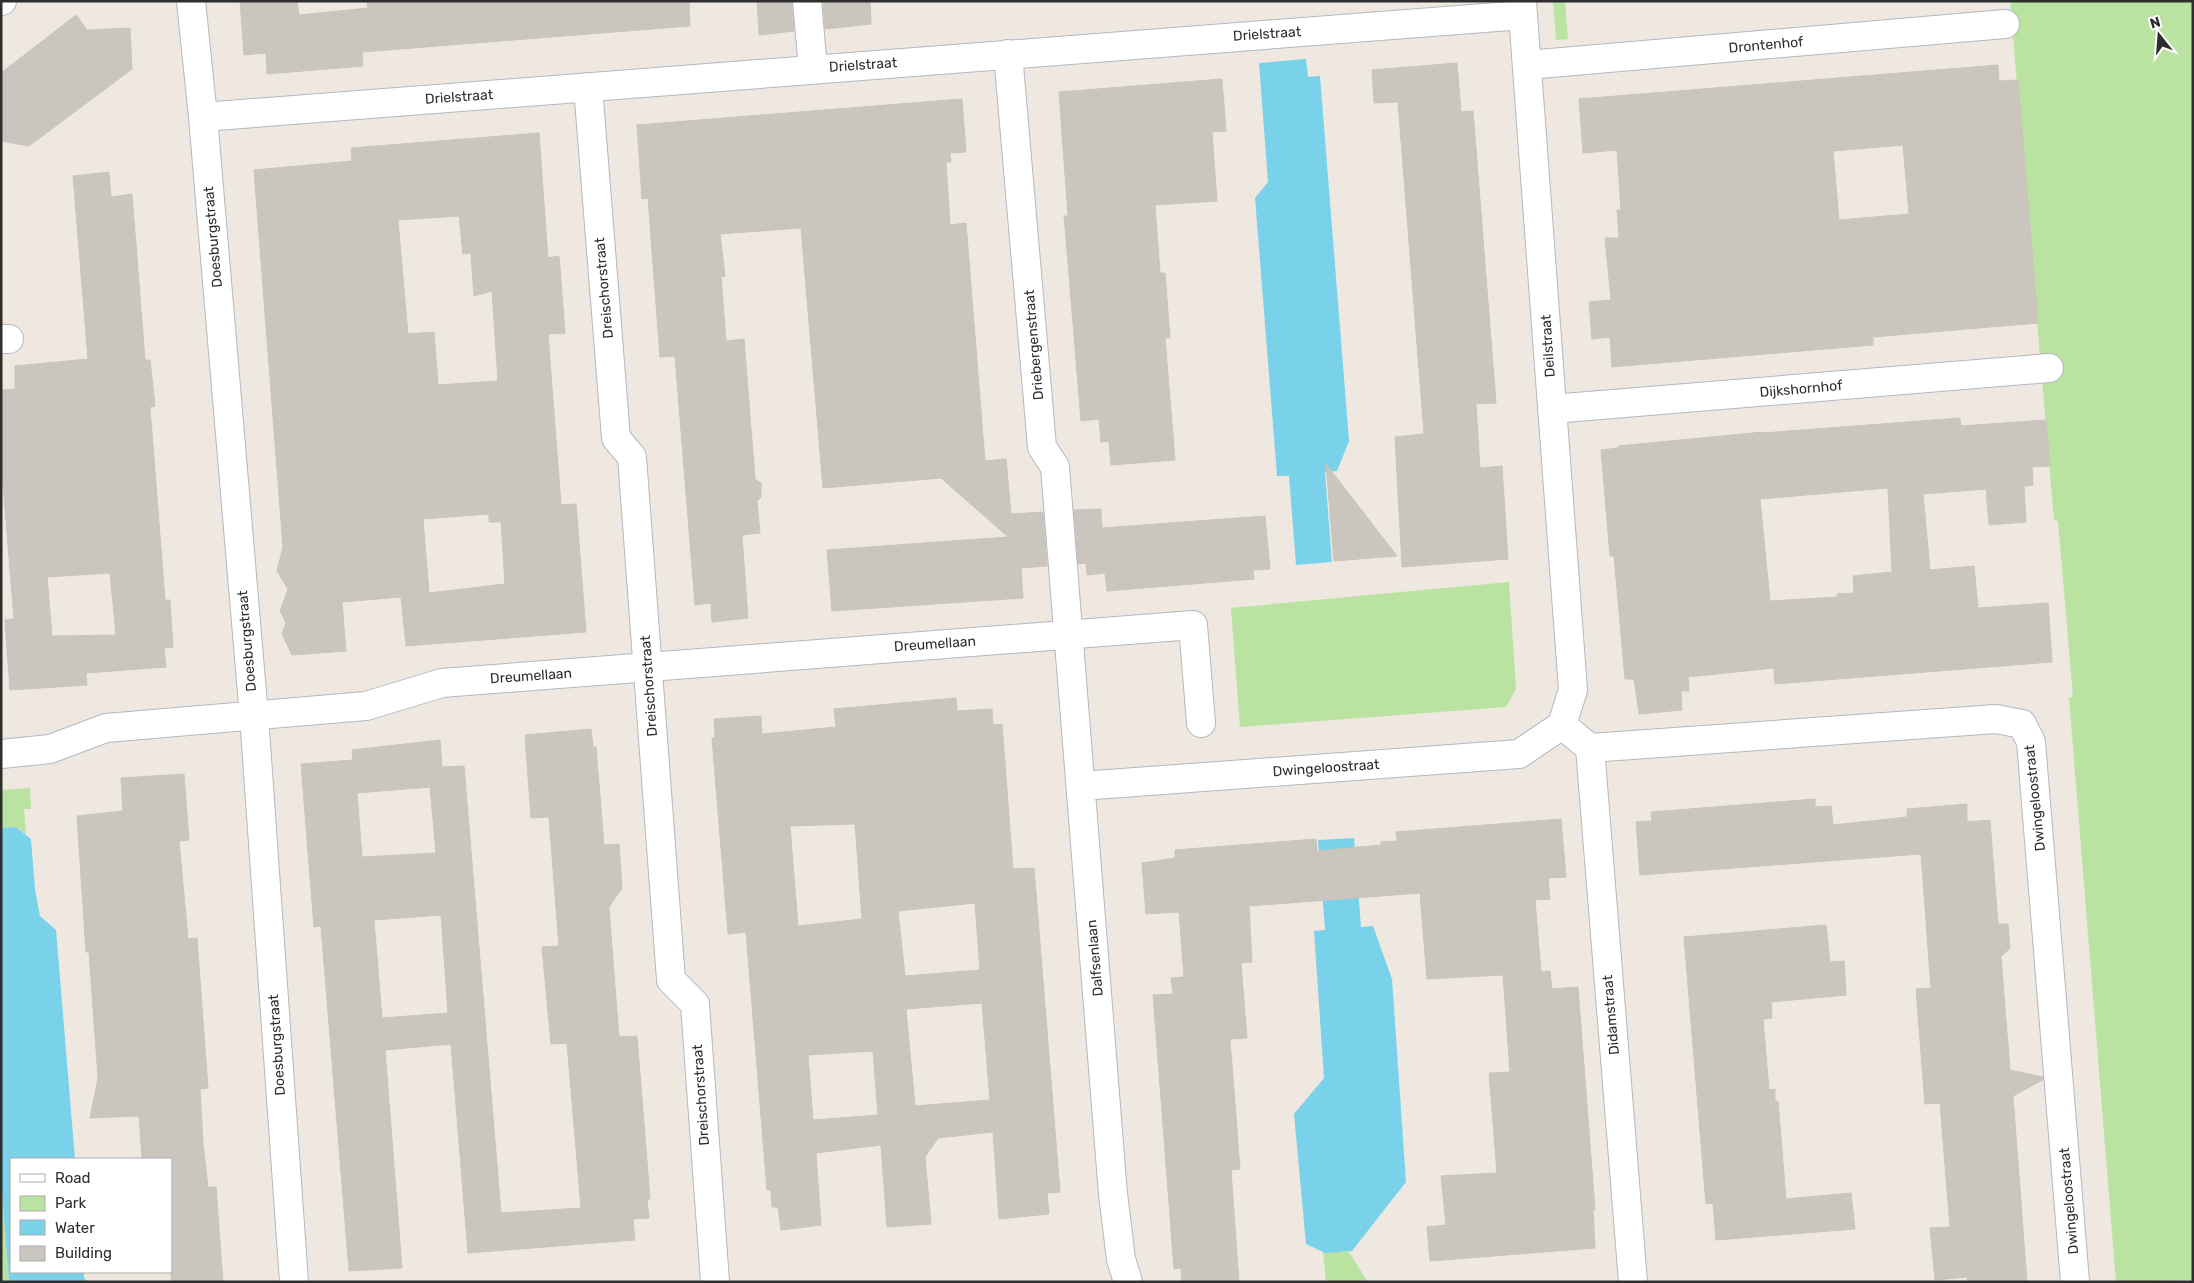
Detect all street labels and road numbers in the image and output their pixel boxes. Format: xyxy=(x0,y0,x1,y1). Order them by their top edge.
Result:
street label: Drielstraat xyxy=(1232,23,1302,45)
street label: Drontenhof xyxy=(1728,33,1805,57)
street label: Drielstraat xyxy=(828,54,898,76)
street label: Drielstraat xyxy=(424,86,494,108)
street label: Doesburgstraat xyxy=(200,185,226,288)
street label: Dreischorstraat xyxy=(591,236,617,339)
street label: Driebergenstraat xyxy=(1021,289,1047,401)
street label: Deilstraat xyxy=(1537,313,1559,378)
street label: Dijkshornhof xyxy=(1759,377,1844,401)
street label: Doesburgstraat xyxy=(234,589,260,692)
street label: Dreumellaan xyxy=(893,633,977,655)
street label: Dreischorstraat xyxy=(637,634,661,737)
street label: Dreumellaan xyxy=(489,665,573,687)
street label: Dwingeloostraat xyxy=(2021,743,2049,852)
street label: Dwingeloostraat xyxy=(1272,756,1381,780)
street label: Dalfsenlaan xyxy=(1083,919,1107,997)
street label: Didamstraat xyxy=(1599,974,1623,1056)
street label: Doesburgstraat xyxy=(265,993,289,1096)
street label: Dreischorstraat xyxy=(689,1043,713,1146)
street label: Dwingeloostraat xyxy=(2056,1146,2082,1255)

